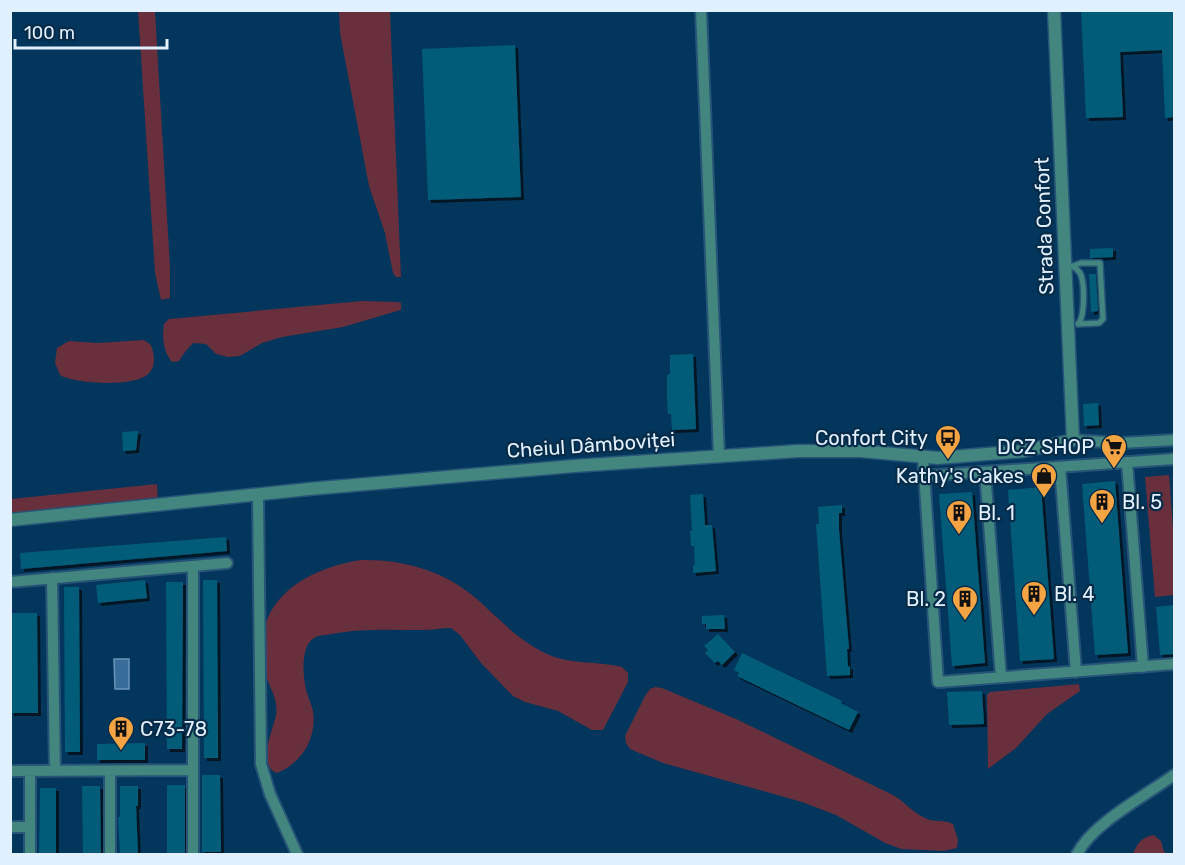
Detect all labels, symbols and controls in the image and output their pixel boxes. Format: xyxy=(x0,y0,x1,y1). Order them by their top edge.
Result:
scale bar xyxy=(15,12,166,50)
text: 100 m xyxy=(24,22,75,44)
street label: Strada Confort xyxy=(1030,157,1058,295)
bus stop icon: Confort City xyxy=(933,423,963,461)
place label: Confort City xyxy=(815,426,928,450)
street label: Cheiul Dâmboviței xyxy=(506,427,676,463)
supermarket icon: DCZ SHOP xyxy=(1099,432,1129,470)
place label: DCZ SHOP xyxy=(997,435,1094,459)
shop icon: Kathy's Cakes xyxy=(1029,461,1059,499)
place label: Kathy's Cakes xyxy=(896,464,1024,488)
building icon: Bl. 5 xyxy=(1087,487,1117,525)
place label: Bl. 5 xyxy=(1122,490,1162,514)
building icon: Bl. 1 xyxy=(944,498,974,536)
place label: Bl. 1 xyxy=(978,501,1015,525)
building icon: Bl. 4 xyxy=(1019,579,1049,617)
place label: Bl. 4 xyxy=(1054,582,1095,606)
building icon: Bl. 2 xyxy=(950,584,980,622)
place label: Bl. 2 xyxy=(906,587,946,611)
building icon: C73-78 xyxy=(106,714,136,752)
place label: C73-78 xyxy=(140,717,207,741)

